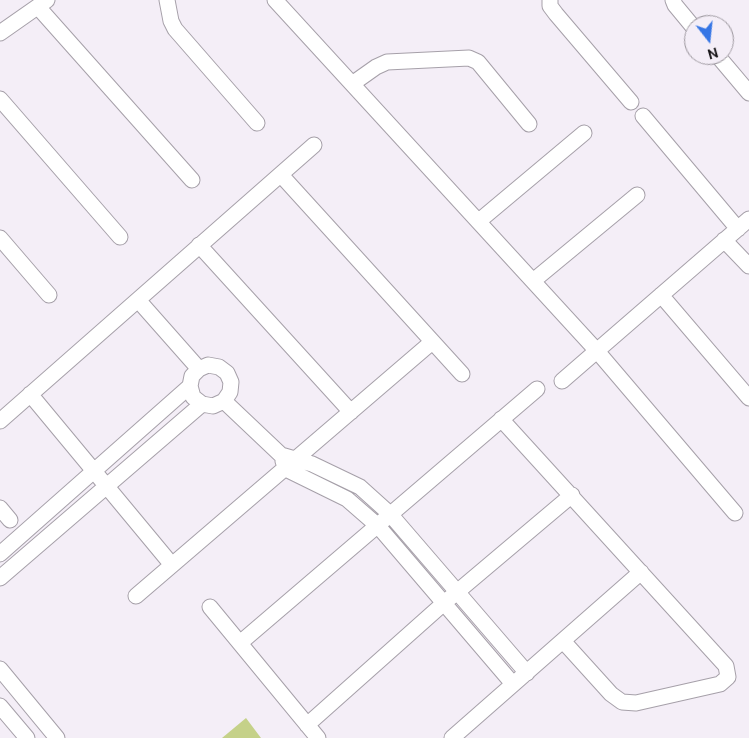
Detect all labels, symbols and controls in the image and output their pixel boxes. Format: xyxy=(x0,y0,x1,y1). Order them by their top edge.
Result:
north arrow xyxy=(684,15,734,65)
text: N xyxy=(706,44,720,63)

